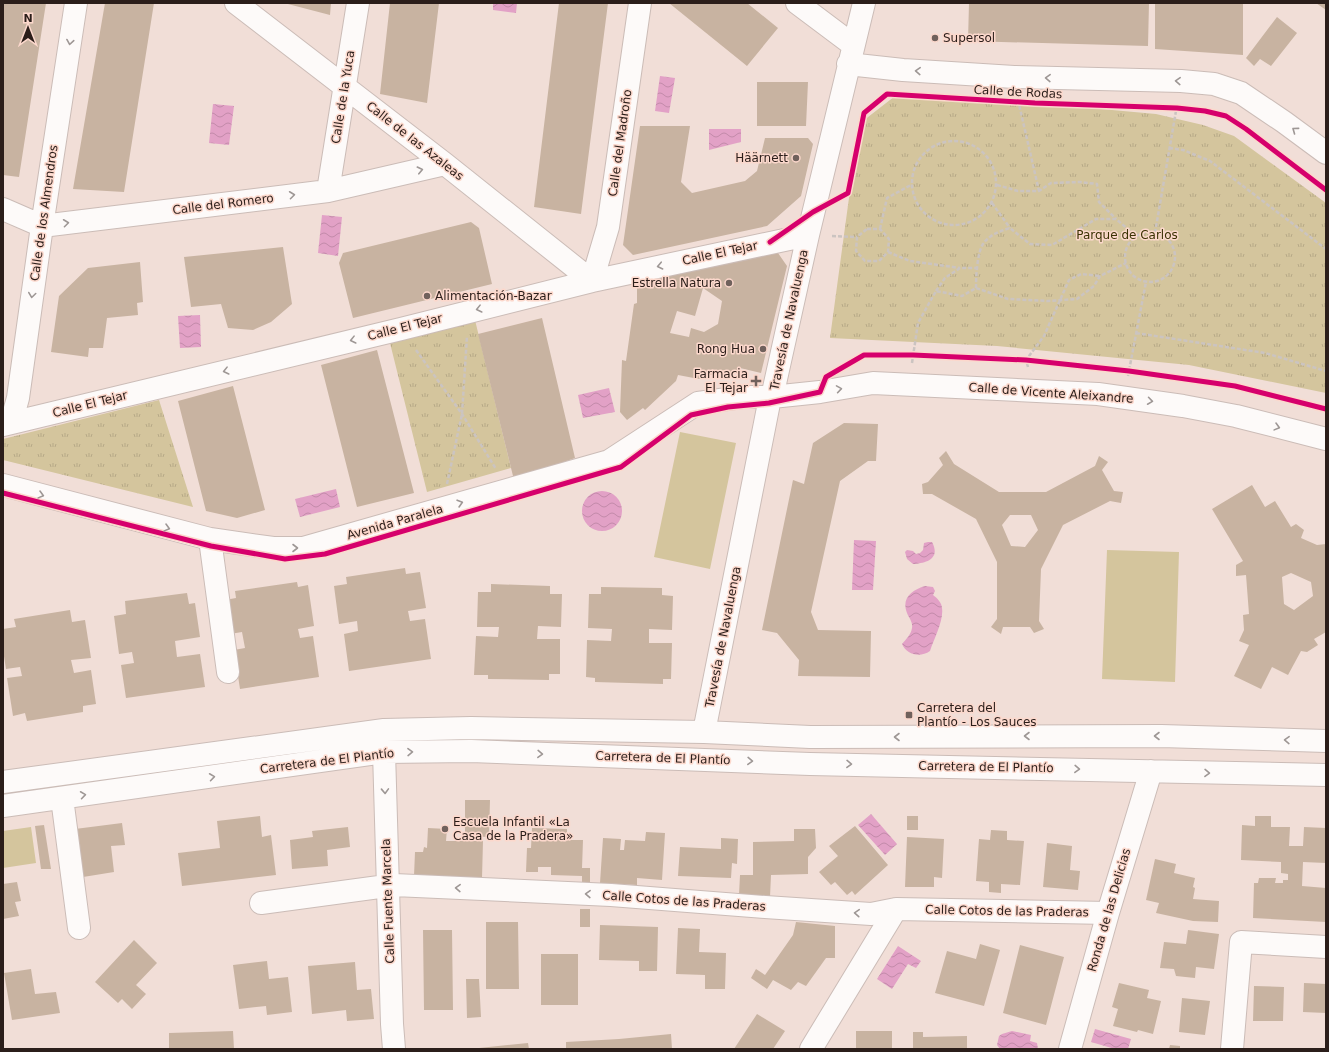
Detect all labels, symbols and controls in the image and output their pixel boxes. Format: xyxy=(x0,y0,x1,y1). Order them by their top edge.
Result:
north arrow xyxy=(8,8,48,48)
text: N xyxy=(23,12,33,25)
place label: Supersol xyxy=(943,31,995,45)
marker: Supersol xyxy=(930,33,940,43)
one-way arrow xyxy=(66,38,75,45)
street label: Calle de la Yuca xyxy=(329,49,357,145)
one-way arrow xyxy=(915,67,921,76)
one-way arrow xyxy=(1045,73,1051,82)
one-way arrow xyxy=(1175,77,1181,86)
street label: Calle de Rodas xyxy=(973,83,1063,101)
street label: Calle del Madroño xyxy=(606,89,634,197)
street label: Calle de las Azaleas xyxy=(364,99,466,183)
one-way arrow xyxy=(1292,128,1299,135)
street label: Calle de los Almendros xyxy=(28,144,60,282)
place label: Häärnett xyxy=(735,151,788,165)
marker: Häärnett xyxy=(791,153,801,163)
one-way arrow xyxy=(416,166,423,175)
street label: Calle del Romero xyxy=(172,191,274,217)
one-way arrow xyxy=(289,191,295,200)
one-way arrow xyxy=(63,219,69,228)
park label: Parque de Carlos xyxy=(1076,228,1178,242)
street label: Calle El Tejar xyxy=(681,238,759,268)
street label: Travesía de Navaluenga xyxy=(767,248,811,393)
one-way arrow xyxy=(657,262,663,270)
place label: Estrella Natura xyxy=(632,276,721,290)
marker: Estrella Natura xyxy=(724,278,734,288)
place label: Alimentación-Bazar xyxy=(435,289,552,303)
marker: Alimentación-Bazar xyxy=(422,291,432,301)
one-way arrow xyxy=(28,292,37,298)
one-way arrow xyxy=(476,305,482,313)
street label: Calle El Tejar xyxy=(366,311,444,343)
one-way arrow xyxy=(350,336,356,344)
place label: Rong Hua xyxy=(697,342,755,356)
marker: Rong Hua xyxy=(758,344,768,354)
one-way arrow xyxy=(223,366,230,375)
place label: Farmacia El Tejar xyxy=(694,367,748,395)
marker: Farmacia El Tejar xyxy=(751,376,761,386)
street label: Calle de Vicente Aleixandre xyxy=(968,380,1134,406)
one-way arrow xyxy=(836,385,842,394)
street label: Calle El Tejar xyxy=(51,388,129,420)
one-way arrow xyxy=(1146,396,1153,405)
one-way arrow xyxy=(1274,422,1280,430)
one-way arrow xyxy=(37,490,44,499)
one-way arrow xyxy=(457,499,464,508)
street label: Avenida Paralela xyxy=(345,502,445,542)
one-way arrow xyxy=(163,523,170,531)
one-way arrow xyxy=(292,544,298,552)
street label: Travesía de Navaluenga xyxy=(702,565,744,710)
place label: Carretera del Plantío - Los Sauces xyxy=(917,701,1037,729)
marker: Carretera del Plantío - Los Sauces xyxy=(904,710,914,720)
one-way arrow xyxy=(894,732,900,741)
one-way arrow xyxy=(1024,732,1030,740)
one-way arrow xyxy=(1154,732,1160,740)
one-way arrow xyxy=(1284,736,1290,744)
street label: Carretera de El Plantío xyxy=(259,746,395,776)
one-way arrow xyxy=(407,748,413,756)
street label: Carretera de El Plantío xyxy=(595,749,731,767)
one-way arrow xyxy=(537,750,543,758)
one-way arrow xyxy=(747,757,753,766)
street label: Carretera de El Plantío xyxy=(918,759,1054,775)
one-way arrow xyxy=(846,760,852,769)
one-way arrow xyxy=(1074,765,1080,773)
one-way arrow xyxy=(1204,769,1210,777)
one-way arrow xyxy=(209,773,215,782)
one-way arrow xyxy=(381,788,389,794)
one-way arrow xyxy=(80,791,86,800)
place label: Escuela Infantil «La Casa de la Pradera» xyxy=(453,815,573,843)
marker: Escuela Infantil «La Casa de la Pradera» xyxy=(440,824,450,834)
street label: Calle Fuente Marcela xyxy=(379,838,397,964)
street label: Ronda de las Delicias xyxy=(1085,847,1133,973)
one-way arrow xyxy=(455,884,461,892)
street label: Calle Cotos de las Praderas xyxy=(602,888,766,914)
one-way arrow xyxy=(585,889,591,898)
street label: Calle Cotos de las Praderas xyxy=(925,903,1089,919)
one-way arrow xyxy=(854,909,860,917)

